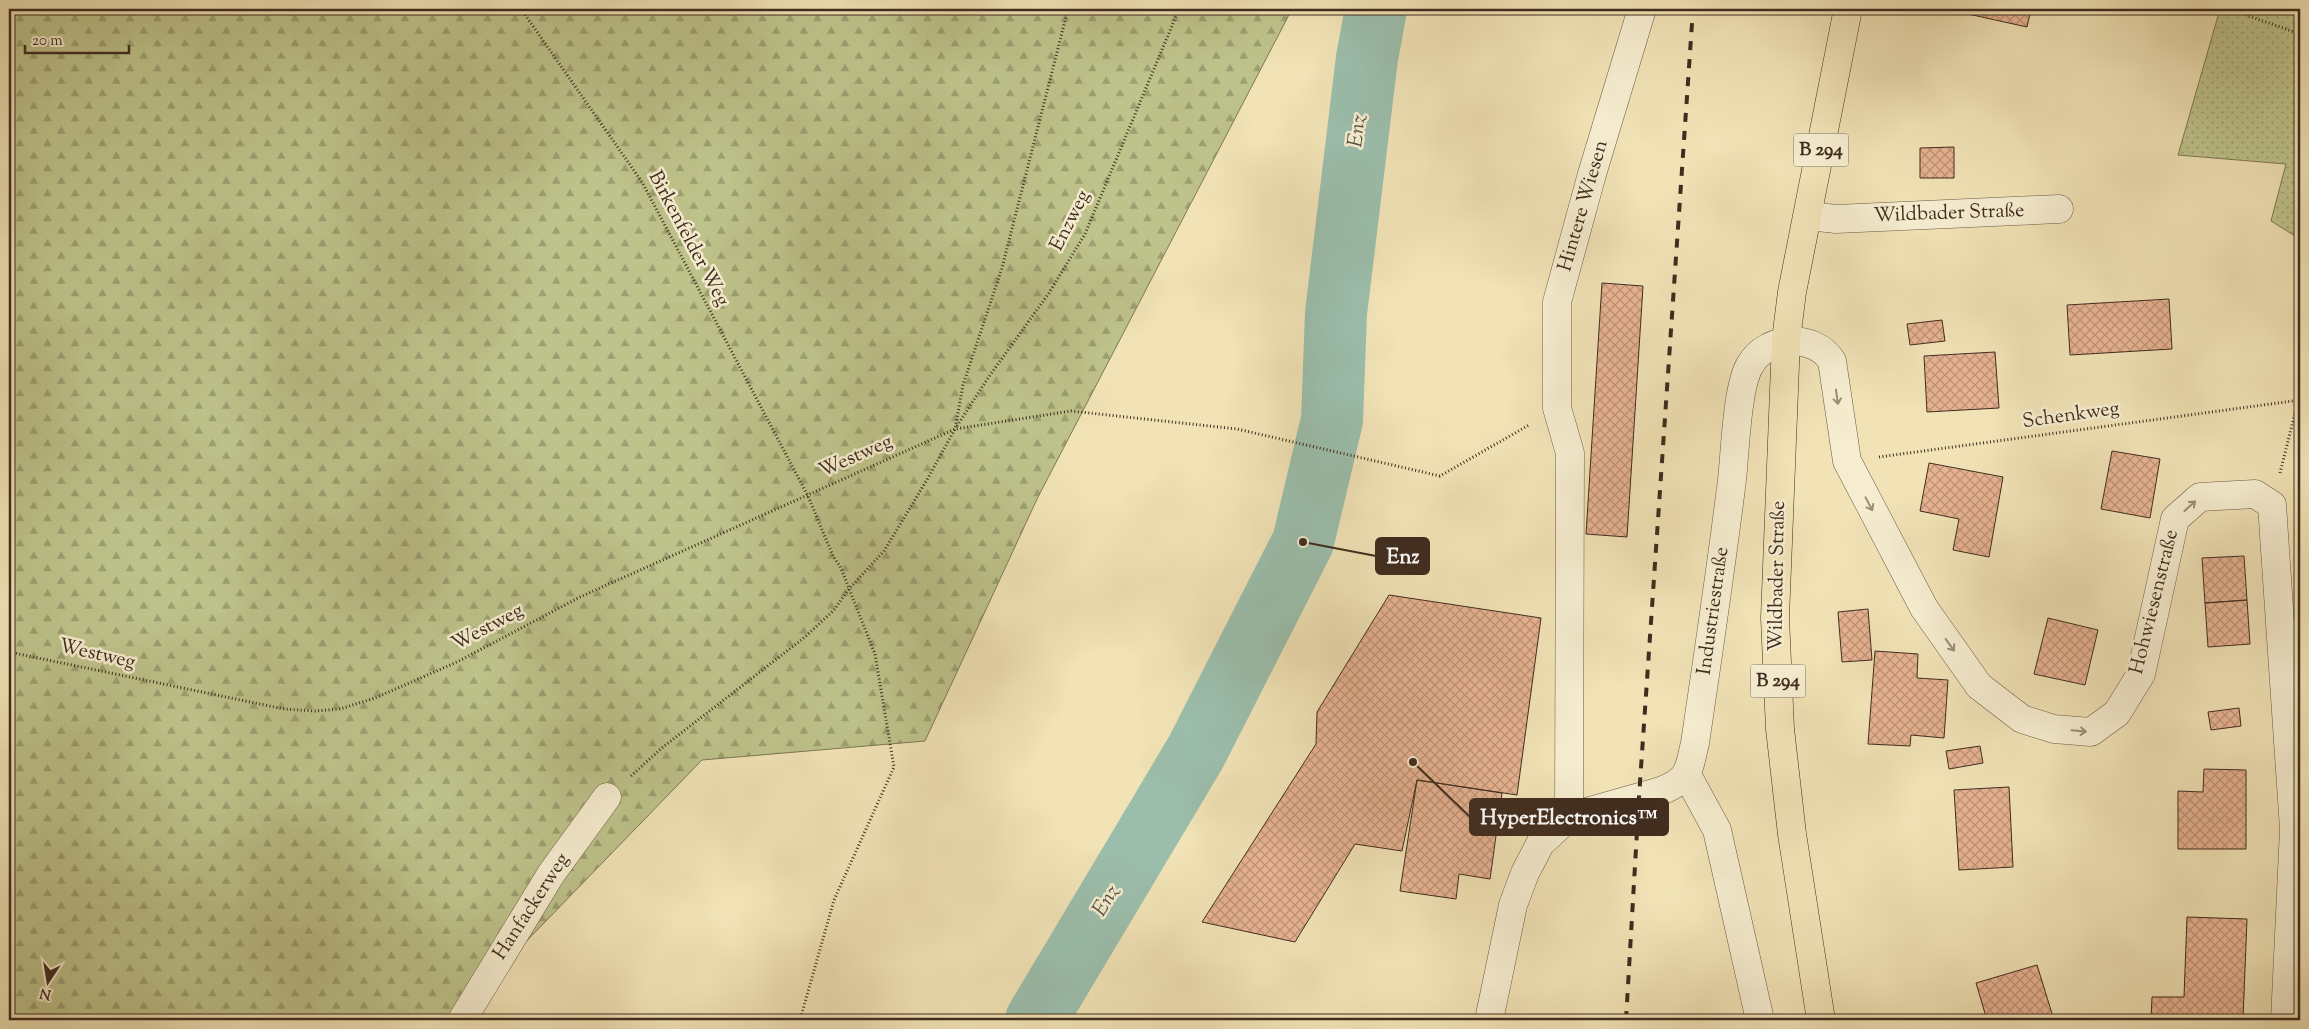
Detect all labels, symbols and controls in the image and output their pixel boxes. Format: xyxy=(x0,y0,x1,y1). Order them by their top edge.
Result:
scale bar xyxy=(25,22,129,54)
text: 20 m xyxy=(32,31,63,52)
water label: Enz xyxy=(1341,112,1375,149)
road number: B 294 xyxy=(1794,134,1848,166)
street label: Hintere Wiesen xyxy=(1551,137,1617,275)
street label: Birkenfelder Weg xyxy=(640,166,736,312)
street label: Enzweg xyxy=(1043,185,1099,257)
street label: Wildbader Straße xyxy=(1873,197,2025,231)
one-way arrow xyxy=(1833,388,1843,404)
street label: Schenkweg xyxy=(2021,395,2122,437)
street label: Westweg xyxy=(815,428,898,486)
one-way arrow xyxy=(1864,497,1874,512)
street label: Wildbader Straße xyxy=(1762,500,1794,652)
one-way arrow xyxy=(2183,501,2196,512)
street label: Hohwiesenstraße xyxy=(2123,527,2187,677)
callout: Enz xyxy=(1376,538,1429,574)
text: Enz xyxy=(1386,543,1420,573)
street label: Industriestraße xyxy=(1691,545,1737,677)
street label: Westweg xyxy=(447,597,529,659)
street label: Westweg xyxy=(56,632,138,678)
one-way arrow xyxy=(1945,638,1955,652)
road number: B 294 xyxy=(1750,664,1806,698)
one-way arrow xyxy=(2071,726,2087,736)
callout: HyperElectronics™ xyxy=(1470,799,1668,835)
text: HyperElectronics™ xyxy=(1480,804,1658,834)
street label: Hanfackerweg xyxy=(486,848,578,966)
water label: Enz xyxy=(1086,879,1129,923)
north arrow xyxy=(22,956,72,1006)
text: N xyxy=(38,982,53,1004)

